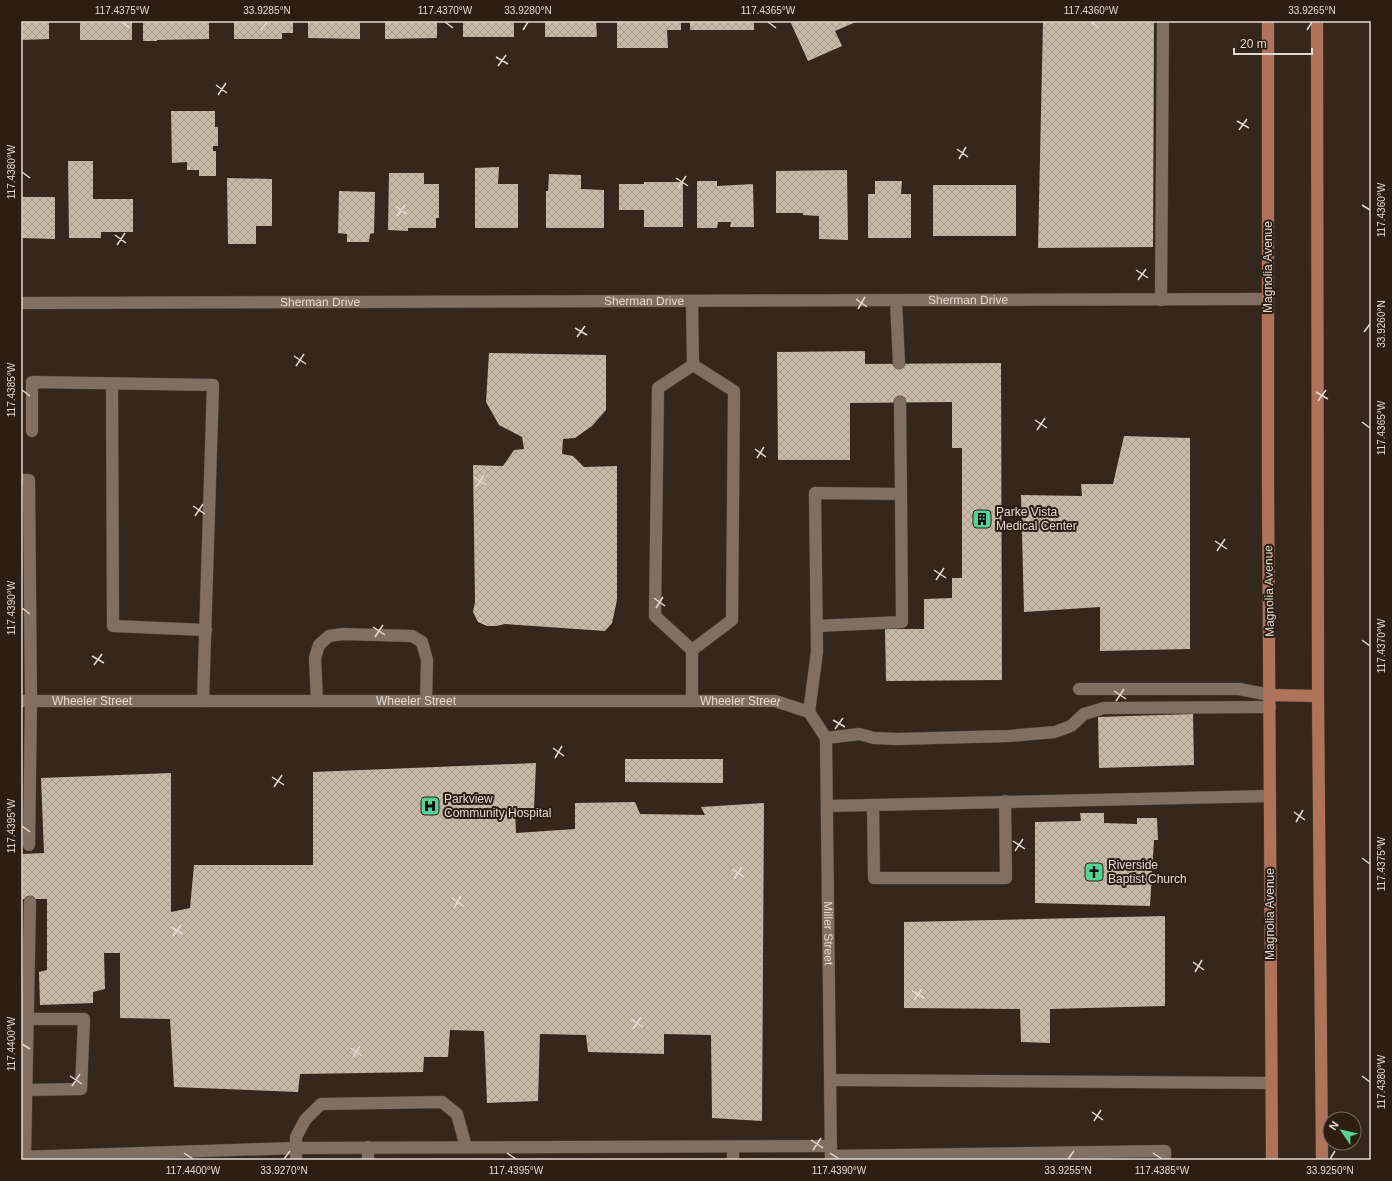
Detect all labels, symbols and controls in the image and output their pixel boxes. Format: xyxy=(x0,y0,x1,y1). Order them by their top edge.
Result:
text: 117.4375°W xyxy=(95,5,150,16)
text: 33.9285°N xyxy=(243,5,291,16)
text: 117.4370°W xyxy=(418,5,473,16)
text: 33.9280°N xyxy=(504,5,552,16)
text: 117.4365°W xyxy=(741,5,796,16)
text: 117.4360°W xyxy=(1064,5,1119,16)
text: 33.9265°N xyxy=(1288,5,1336,16)
scale bar xyxy=(1234,30,1312,56)
text: 20 m xyxy=(1240,37,1267,51)
text: 117.4380°W xyxy=(6,144,17,199)
text: 117.4360°W xyxy=(1376,182,1387,237)
street label: Magnolia Avenue xyxy=(1261,221,1275,313)
street label: Sherman Drive xyxy=(928,293,1008,307)
street label: Sherman Drive xyxy=(604,294,684,308)
street label: Sherman Drive xyxy=(280,295,360,309)
text: 33.9260°N xyxy=(1376,300,1387,348)
text: 117.4385°W xyxy=(6,362,17,417)
text: 117.4365°W xyxy=(1376,400,1387,455)
place label: Parke Vista Medical Center xyxy=(996,505,1077,533)
building icon: Parke Vista Medical Center xyxy=(971,508,993,530)
street label: Magnolia Avenue xyxy=(1261,545,1277,637)
text: 117.4390°W xyxy=(6,580,17,635)
text: 117.4370°W xyxy=(1376,618,1387,673)
street label: Wheeler Street xyxy=(52,694,133,708)
street label: Wheeler Street xyxy=(376,694,457,708)
street label: Wheeler Street xyxy=(700,694,783,709)
place label: Parkview Community Hospital xyxy=(444,792,551,820)
hospital icon: Parkview Community Hospital xyxy=(419,795,441,817)
text: 117.4395°W xyxy=(6,798,17,853)
text: 117.4375°W xyxy=(1376,836,1387,891)
place label: Riverside Baptist Church xyxy=(1108,858,1187,886)
church icon: Riverside Baptist Church xyxy=(1083,861,1105,883)
street label: Magnolia Avenue xyxy=(1263,868,1277,960)
street label: Miller Street xyxy=(821,901,836,966)
text: 117.4400°W xyxy=(6,1016,17,1071)
text: 117.4380°W xyxy=(1376,1054,1387,1109)
north arrow xyxy=(1322,1111,1362,1151)
text: N xyxy=(1327,1119,1341,1132)
text: 117.4400°W xyxy=(166,1165,221,1176)
text: 33.9270°N xyxy=(260,1165,308,1176)
text: 117.4395°W xyxy=(489,1165,544,1176)
text: 117.4390°W xyxy=(812,1165,867,1176)
text: 33.9255°N xyxy=(1044,1165,1092,1176)
text: 117.4385°W xyxy=(1135,1165,1190,1176)
text: 33.9250°N xyxy=(1306,1165,1354,1176)

